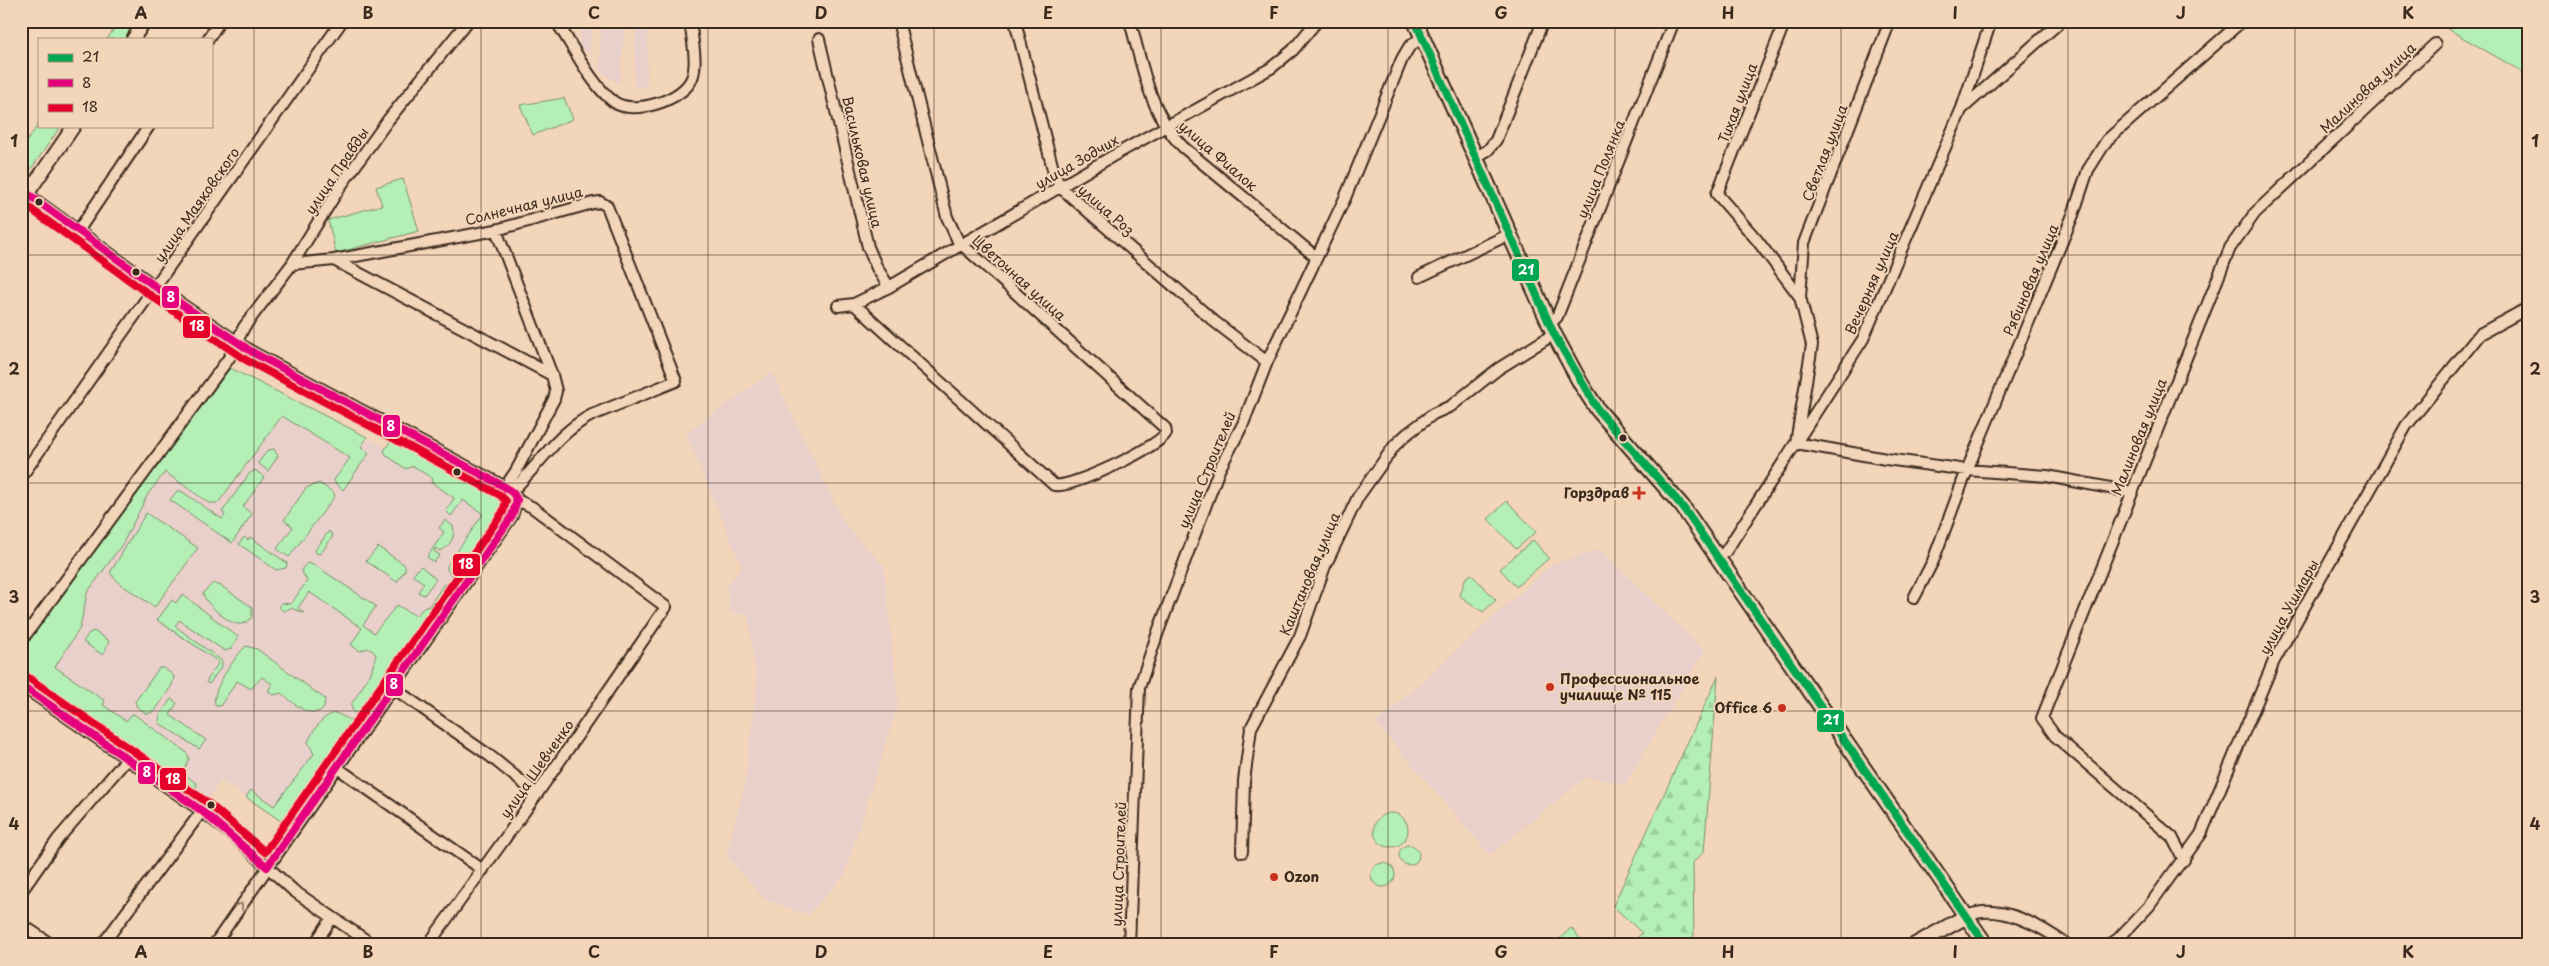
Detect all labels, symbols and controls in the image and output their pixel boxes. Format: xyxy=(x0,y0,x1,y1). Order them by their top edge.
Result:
text: A xyxy=(135,0,148,24)
text: B xyxy=(363,0,374,24)
text: C xyxy=(588,0,600,24)
text: D xyxy=(815,0,827,24)
text: E xyxy=(1043,0,1053,24)
text: F xyxy=(1269,0,1279,24)
text: G xyxy=(1494,0,1508,24)
text: H xyxy=(1722,0,1734,24)
text: I xyxy=(1952,0,1958,24)
text: J xyxy=(2176,0,2186,24)
text: K xyxy=(2402,0,2414,24)
street label: Малиновая улица xyxy=(2315,37,2421,138)
legend xyxy=(38,38,212,128)
text: 21 xyxy=(82,44,99,67)
street label: Тихая улица xyxy=(1713,60,1762,146)
text: 8 xyxy=(82,70,91,93)
text: 18 xyxy=(82,94,98,117)
street label: Васильковая улица xyxy=(837,94,888,230)
street label: Светлая улица xyxy=(1796,101,1853,204)
street label: улица Фиалок xyxy=(1174,115,1263,196)
street label: улица Полянка xyxy=(1571,116,1630,221)
street label: улица Правды xyxy=(300,123,374,218)
text: 1 xyxy=(10,128,18,152)
text: 1 xyxy=(2531,128,2539,152)
street label: улица Зодчих xyxy=(1031,129,1123,194)
street label: улица Маяковского xyxy=(149,143,244,267)
street label: улица Роз xyxy=(1074,179,1139,240)
street label: Солнечная улица xyxy=(463,181,585,230)
unlabelled marker xyxy=(34,197,44,207)
street label: Рябиновая улица xyxy=(1998,221,2064,339)
street label: Вечерняя улица xyxy=(1839,228,1904,338)
street label: Цветочная улица xyxy=(968,230,1071,326)
line badge: 21 xyxy=(1511,258,1540,282)
text: 21 xyxy=(1518,259,1535,280)
unlabelled marker xyxy=(131,267,141,277)
line badge: 8 xyxy=(161,285,180,309)
text: 8 xyxy=(167,286,176,307)
line badge: 18 xyxy=(182,315,211,339)
text: 18 xyxy=(189,315,205,336)
text: 2 xyxy=(8,356,20,380)
text: 2 xyxy=(2529,356,2541,380)
street label: Малиновая улица xyxy=(2105,375,2172,499)
street label: улица Строителей xyxy=(1172,408,1241,531)
line badge: 8 xyxy=(382,414,401,438)
text: 8 xyxy=(387,415,396,436)
unlabelled marker xyxy=(1618,433,1628,443)
unlabelled marker xyxy=(452,467,462,477)
place label: Горздрав xyxy=(1564,482,1629,503)
marker: Горздрав xyxy=(1633,487,1645,499)
street label: Каштановая улица xyxy=(1274,509,1345,639)
line badge: 18 xyxy=(452,553,481,577)
text: 18 xyxy=(458,553,474,574)
street label: улица Ушмары xyxy=(2254,555,2323,658)
text: 3 xyxy=(9,584,19,608)
text: 3 xyxy=(2530,584,2540,608)
place label: Профессиональное училище № 115 xyxy=(1560,668,1699,705)
line badge: 8 xyxy=(385,673,404,697)
text: 8 xyxy=(390,673,399,694)
marker: Профессиональное училище № 115 xyxy=(1544,681,1556,693)
place label: Office 6 xyxy=(1715,697,1772,718)
marker: Office 6 xyxy=(1776,702,1788,714)
line badge: 21 xyxy=(1816,709,1845,733)
text: 21 xyxy=(1823,709,1840,730)
street label: улица Шевченко xyxy=(495,715,579,822)
line badge: 8 xyxy=(137,761,156,785)
text: 8 xyxy=(143,761,152,782)
line badge: 18 xyxy=(159,767,187,791)
text: 18 xyxy=(165,768,181,789)
unlabelled marker xyxy=(206,800,216,810)
street label: улица Строителей xyxy=(1106,801,1131,927)
text: 4 xyxy=(9,811,20,835)
text: 4 xyxy=(2530,811,2541,835)
place label: Ozon xyxy=(1284,866,1319,887)
marker: Ozon xyxy=(1268,871,1280,883)
one-way arrow xyxy=(234,902,243,911)
text: A xyxy=(135,939,148,963)
text: B xyxy=(363,939,374,963)
text: C xyxy=(588,939,600,963)
text: D xyxy=(815,939,827,963)
text: E xyxy=(1043,939,1053,963)
text: F xyxy=(1269,939,1279,963)
text: G xyxy=(1494,939,1508,963)
text: H xyxy=(1722,939,1734,963)
text: I xyxy=(1952,939,1958,963)
text: J xyxy=(2176,939,2186,963)
text: K xyxy=(2402,939,2414,963)

